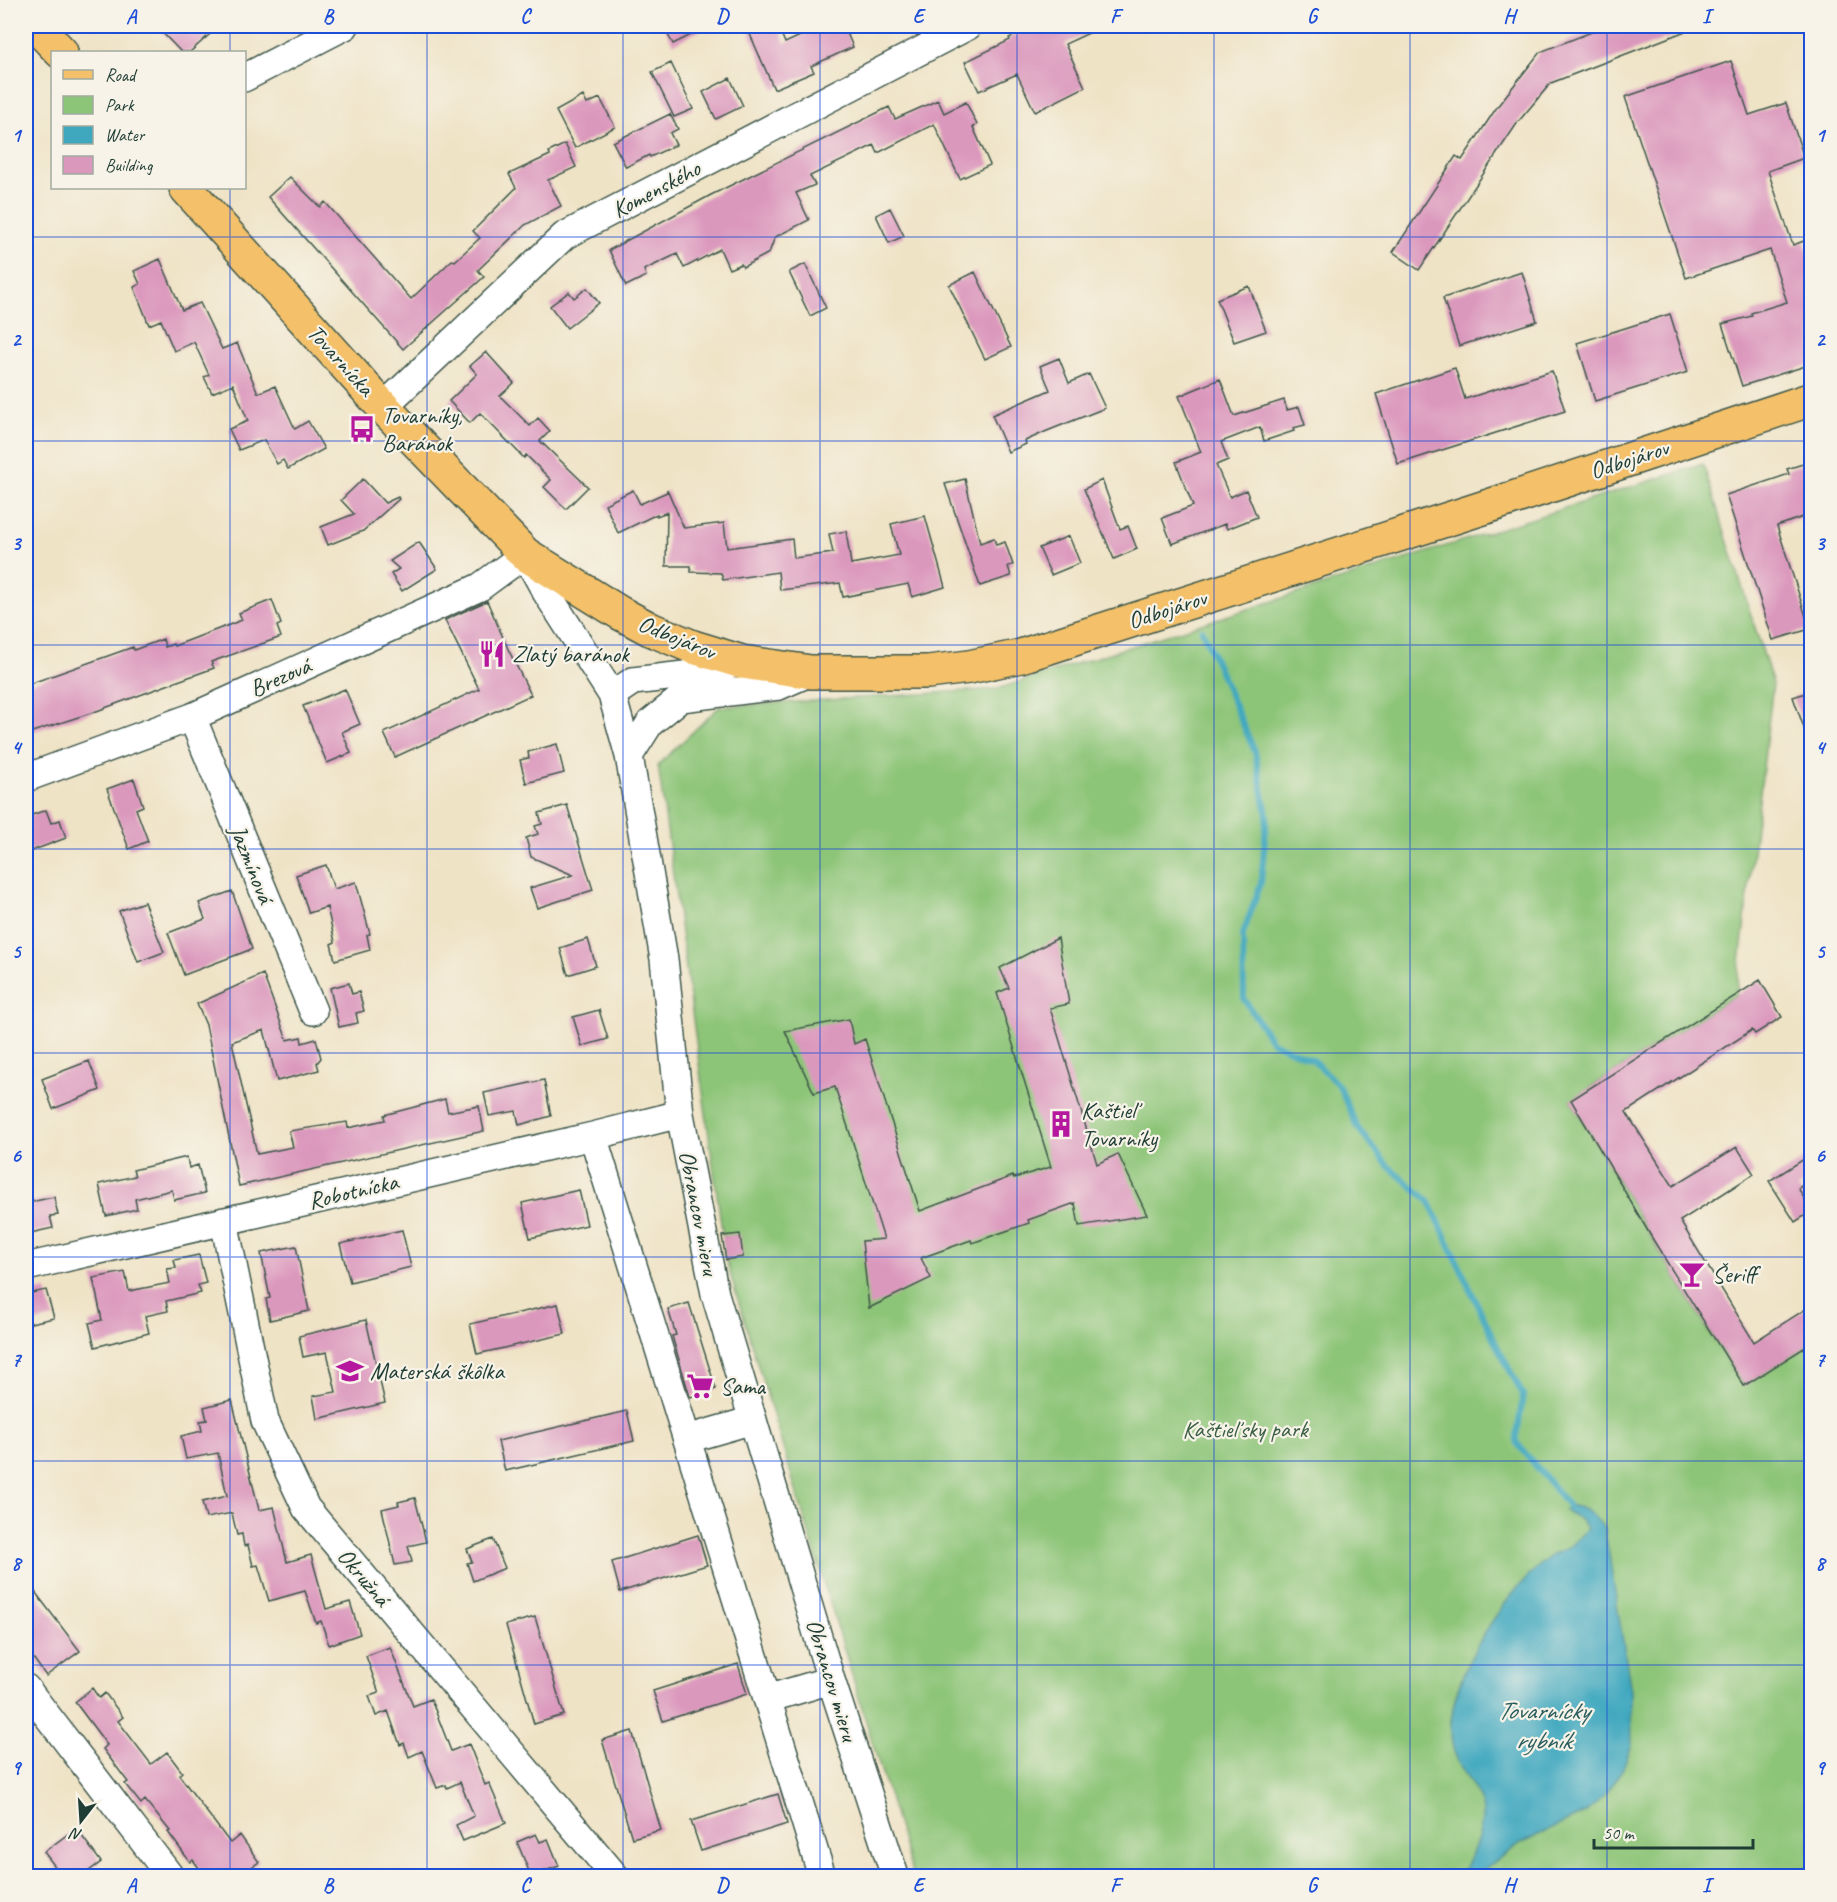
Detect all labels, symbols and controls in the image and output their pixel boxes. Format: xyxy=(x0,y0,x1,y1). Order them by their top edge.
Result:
text: A xyxy=(126,4,138,29)
text: B xyxy=(323,4,335,29)
text: C xyxy=(520,4,532,29)
text: D xyxy=(716,4,730,29)
text: E xyxy=(913,4,927,29)
text: F xyxy=(1110,4,1124,29)
text: G xyxy=(1307,4,1320,29)
text: H xyxy=(1503,4,1518,29)
text: I xyxy=(1702,4,1715,29)
legend xyxy=(51,51,246,189)
text: Road xyxy=(105,64,138,86)
text: Park xyxy=(105,94,135,116)
text: 1 xyxy=(12,123,23,148)
text: 1 xyxy=(1816,123,1827,148)
text: Water xyxy=(105,124,146,146)
street label: Komenského xyxy=(607,153,707,225)
text: Building xyxy=(105,154,154,176)
street label: Tovarnícka xyxy=(301,318,382,403)
text: 2 xyxy=(12,327,23,352)
text: 2 xyxy=(1816,327,1827,352)
place label: Tovarníky, Baránok xyxy=(382,400,463,458)
bus stop icon: Tovarníky, Baránok xyxy=(347,414,377,444)
street label: Odbojárov xyxy=(1586,432,1674,486)
text: 3 xyxy=(12,531,23,556)
text: 3 xyxy=(1816,531,1827,556)
street label: Odbojárov xyxy=(1124,582,1212,636)
street label: Odbojárov xyxy=(634,608,722,667)
restaurant icon: Zlatý baránok xyxy=(477,639,507,669)
place label: Zlatý baránok xyxy=(512,639,631,669)
street label: Brezová xyxy=(245,649,317,704)
text: 4 xyxy=(12,735,24,760)
text: 4 xyxy=(1816,735,1828,760)
street label: Jazmínová xyxy=(222,819,282,910)
text: 5 xyxy=(12,939,23,964)
text: 5 xyxy=(1816,939,1827,964)
place label: Kaštieľ Tovarníky xyxy=(1081,1095,1159,1153)
building icon: Kaštieľ Tovarníky xyxy=(1046,1109,1076,1139)
text: 6 xyxy=(11,1143,22,1168)
text: 6 xyxy=(1815,1143,1826,1168)
street label: Obrancov mieru xyxy=(672,1148,726,1280)
street label: Robotnícka xyxy=(305,1166,402,1216)
bar icon: Šeriff xyxy=(1677,1259,1707,1289)
place label: Šeriff xyxy=(1712,1259,1762,1289)
text: 7 xyxy=(12,1347,23,1372)
text: 7 xyxy=(1816,1347,1827,1372)
school or university icon: Materská škôlka xyxy=(335,1356,365,1386)
place label: Materská škôlka xyxy=(370,1356,506,1386)
supermarket icon: Sama xyxy=(685,1371,715,1401)
place label: Sama xyxy=(720,1371,766,1401)
park label: Kaštieľsky park xyxy=(1182,1414,1310,1444)
street label: Okružná xyxy=(331,1542,399,1614)
text: 8 xyxy=(12,1551,24,1576)
text: 8 xyxy=(1816,1551,1828,1576)
street label: Obrancov mieru xyxy=(799,1615,865,1747)
water label: Tovarnícky rybník xyxy=(1497,1694,1593,1757)
text: 9 xyxy=(12,1755,23,1780)
text: 9 xyxy=(1816,1755,1827,1780)
north arrow xyxy=(51,1791,111,1851)
scale bar xyxy=(1594,1812,1753,1850)
text: N xyxy=(66,1822,85,1845)
text: 50 m xyxy=(1603,1822,1636,1844)
text: A xyxy=(126,1873,138,1898)
text: B xyxy=(323,1873,335,1898)
text: C xyxy=(520,1873,532,1898)
text: D xyxy=(716,1873,730,1898)
text: E xyxy=(913,1873,927,1898)
text: F xyxy=(1110,1873,1124,1898)
text: G xyxy=(1307,1873,1320,1898)
text: H xyxy=(1503,1873,1518,1898)
text: I xyxy=(1702,1873,1715,1898)

